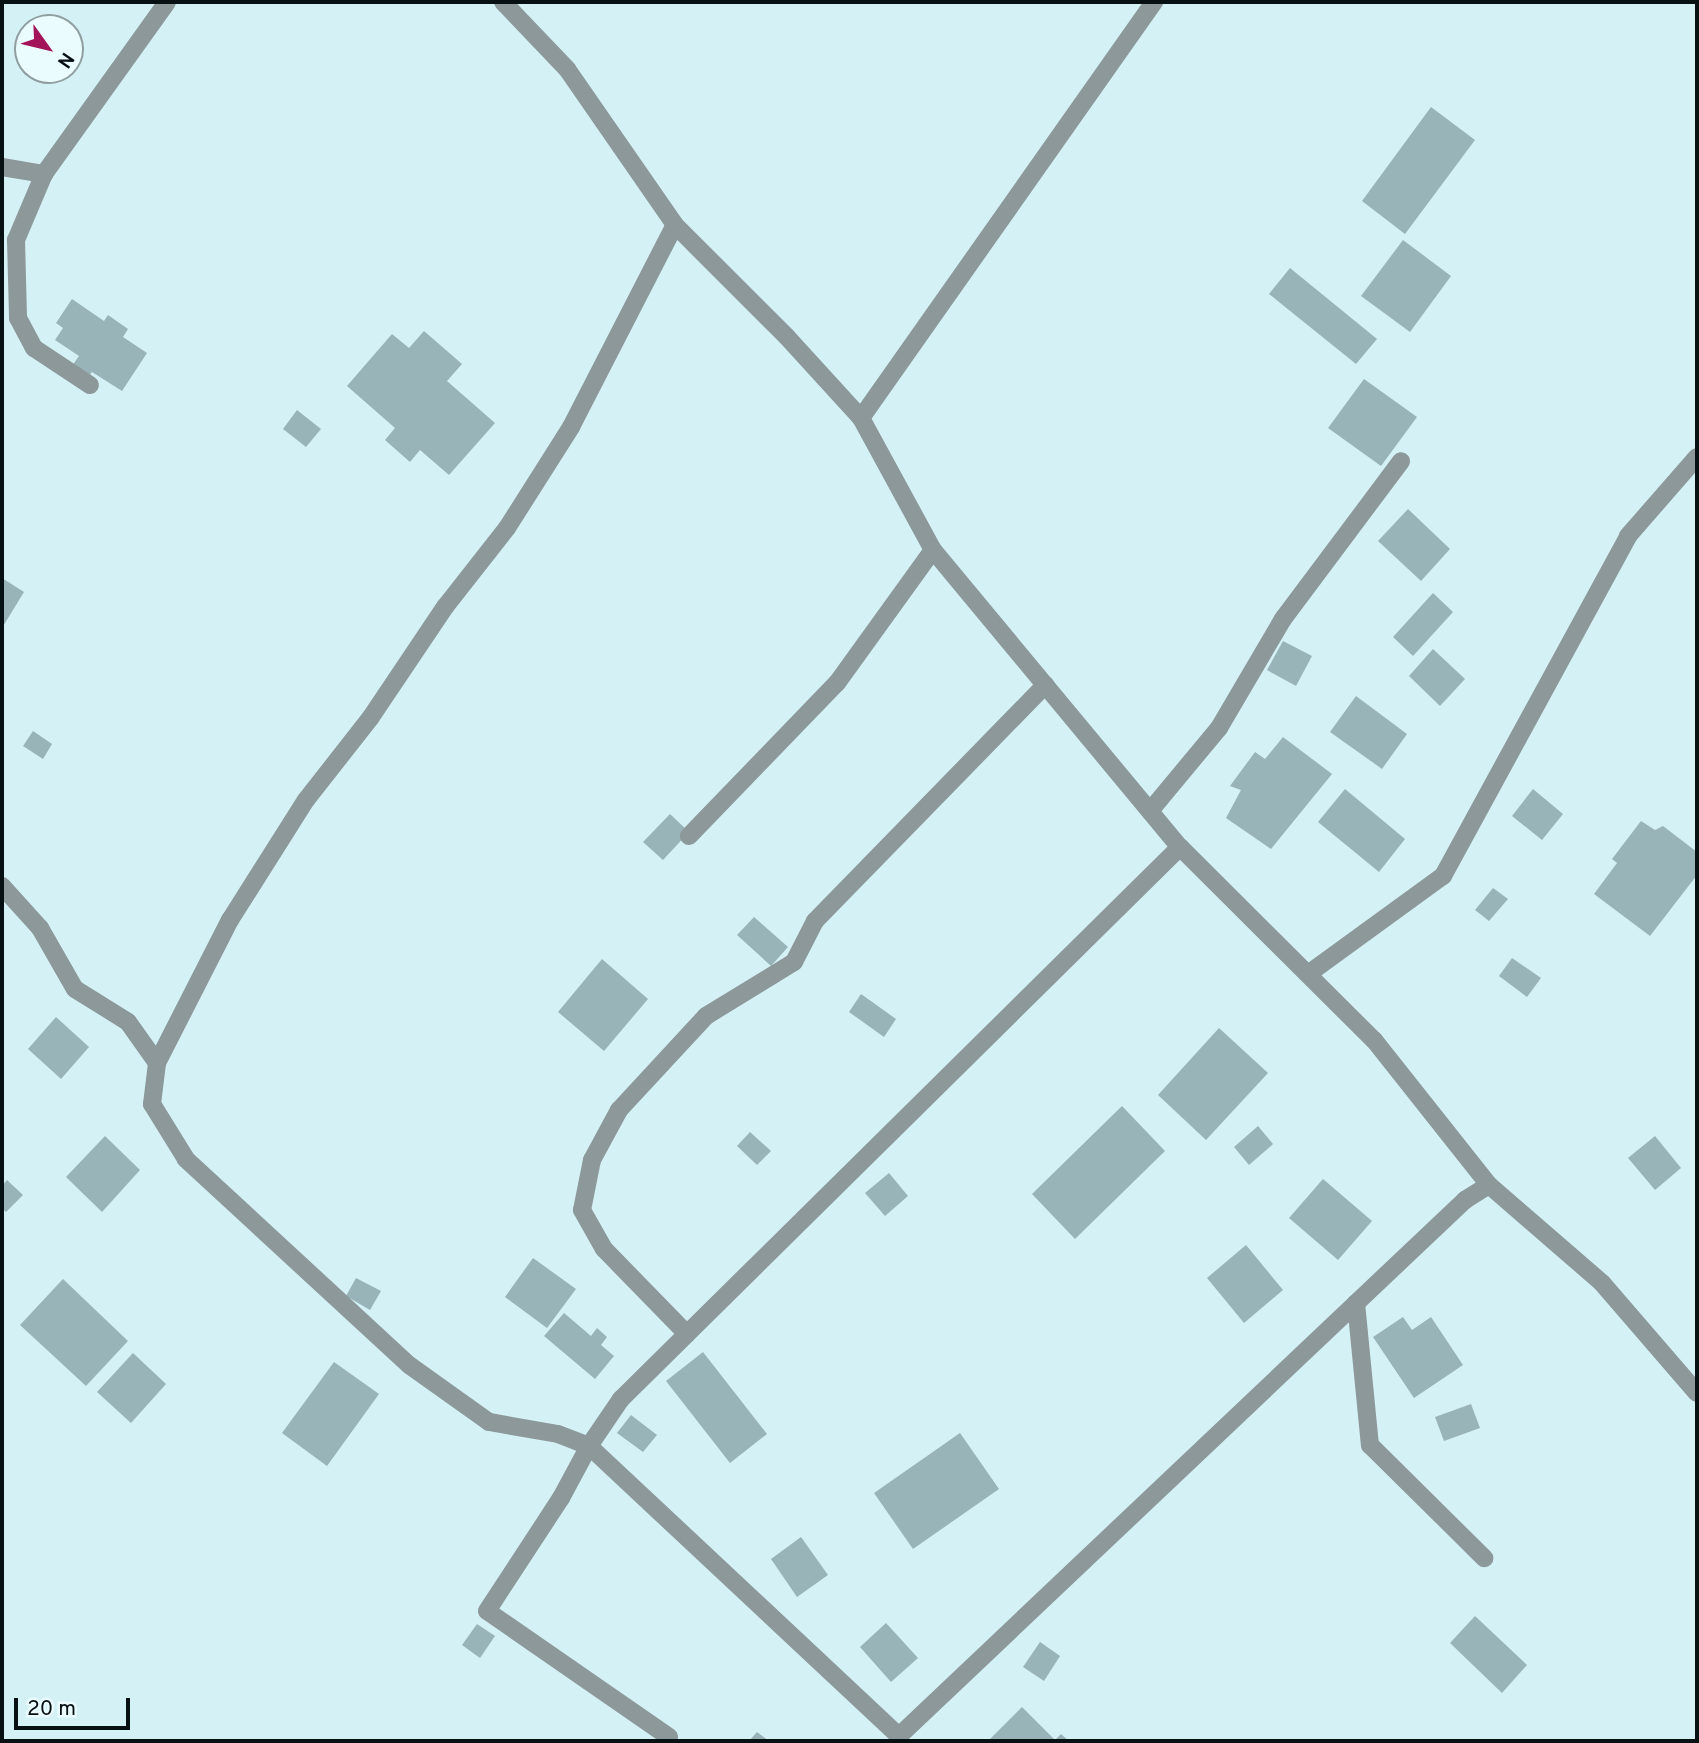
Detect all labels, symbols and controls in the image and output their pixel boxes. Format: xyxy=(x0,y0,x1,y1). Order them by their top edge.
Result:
north arrow xyxy=(14,14,84,84)
text: N xyxy=(51,47,79,72)
scale bar xyxy=(18,1684,133,1728)
text: 20 m xyxy=(27,1696,76,1723)

